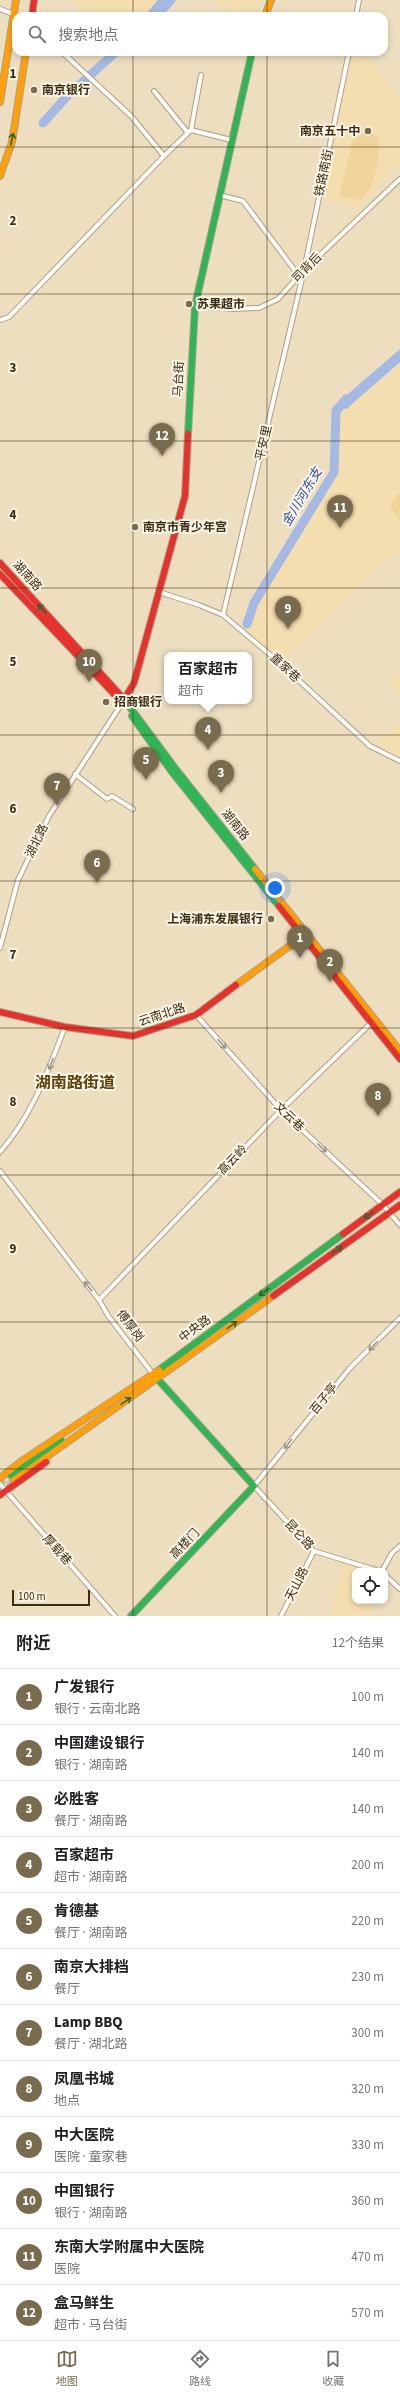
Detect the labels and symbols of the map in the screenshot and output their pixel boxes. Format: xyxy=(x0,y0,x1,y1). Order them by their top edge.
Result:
text: 1 xyxy=(10,65,17,83)
place label: 南京银行 xyxy=(42,82,90,99)
marker: 南京银行 xyxy=(29,85,39,95)
place label: 南京五十中 xyxy=(300,123,360,140)
marker: 南京五十中 xyxy=(363,126,373,136)
one-way arrow xyxy=(9,133,17,146)
street label: 铁路南街 xyxy=(311,148,337,198)
text: 2 xyxy=(10,212,17,230)
street label: 司背后 xyxy=(288,249,326,287)
place label: 苏果超市 xyxy=(197,296,245,313)
marker: 苏果超市 xyxy=(184,299,194,309)
text: 3 xyxy=(10,359,17,377)
street label: 马台街 xyxy=(170,361,188,397)
pin: 12 xyxy=(149,423,175,456)
street label: 平安里 xyxy=(252,424,276,462)
water label: 金川河东支 xyxy=(278,463,327,529)
pin: 11 xyxy=(327,495,353,528)
text: 4 xyxy=(10,506,17,524)
place label: 南京市青少年宫 xyxy=(143,519,227,536)
marker: 南京市青少年宫 xyxy=(130,522,140,532)
street label: 湖南路 xyxy=(9,557,45,595)
pin: 9 xyxy=(275,596,301,629)
one-way arrow xyxy=(38,605,47,615)
pin: 10 xyxy=(76,649,102,682)
street label: 童家巷 xyxy=(266,650,304,686)
text: 5 xyxy=(10,653,17,671)
place label: 招商银行 xyxy=(114,694,162,711)
marker: 招商银行 xyxy=(101,697,111,707)
pin: 4 xyxy=(195,717,221,750)
pin: 5 xyxy=(133,747,159,780)
pin: 3 xyxy=(208,760,234,793)
pin: 7 xyxy=(44,773,70,806)
text: 6 xyxy=(10,800,17,818)
street label: 湖南路 xyxy=(217,806,253,844)
street label: 湖北路 xyxy=(21,821,53,861)
pin: 6 xyxy=(84,850,110,883)
your location xyxy=(265,878,285,898)
place label: 上海浦东发展银行 xyxy=(167,911,263,928)
marker: 上海浦东发展银行 xyxy=(266,914,276,924)
pin: 1 xyxy=(287,925,313,958)
text: 7 xyxy=(10,946,17,964)
pin: 2 xyxy=(317,949,343,982)
street label: 云南北路 xyxy=(137,999,187,1031)
one-way arrow xyxy=(218,1039,227,1050)
one-way arrow xyxy=(46,1057,54,1069)
district label: 湖南路街道 xyxy=(35,1072,115,1094)
pin: 8 xyxy=(365,1083,391,1116)
text: 8 xyxy=(10,1093,17,1111)
street label: 文云巷 xyxy=(270,1098,308,1136)
street label: 高云岭 xyxy=(214,1141,252,1179)
one-way arrow xyxy=(317,1144,327,1153)
one-way arrow xyxy=(363,1211,374,1219)
text: 9 xyxy=(10,1240,17,1258)
one-way arrow xyxy=(332,1246,343,1254)
one-way arrow xyxy=(84,1281,93,1292)
one-way arrow xyxy=(259,1288,270,1296)
street label: 傅厚岗 xyxy=(112,1307,148,1345)
street label: 中央路 xyxy=(175,1312,215,1346)
one-way arrow xyxy=(226,1321,237,1329)
one-way arrow xyxy=(368,1341,378,1350)
street label: 百子亭 xyxy=(306,1380,342,1418)
one-way arrow xyxy=(120,1397,131,1405)
one-way arrow xyxy=(284,1438,292,1449)
street label: 昆仑路 xyxy=(281,1516,317,1554)
street label: 高楼门 xyxy=(166,1525,204,1563)
street label: 厚载巷 xyxy=(39,1531,75,1569)
street label: 天山路 xyxy=(281,1564,313,1604)
scale bar xyxy=(12,1588,90,1607)

